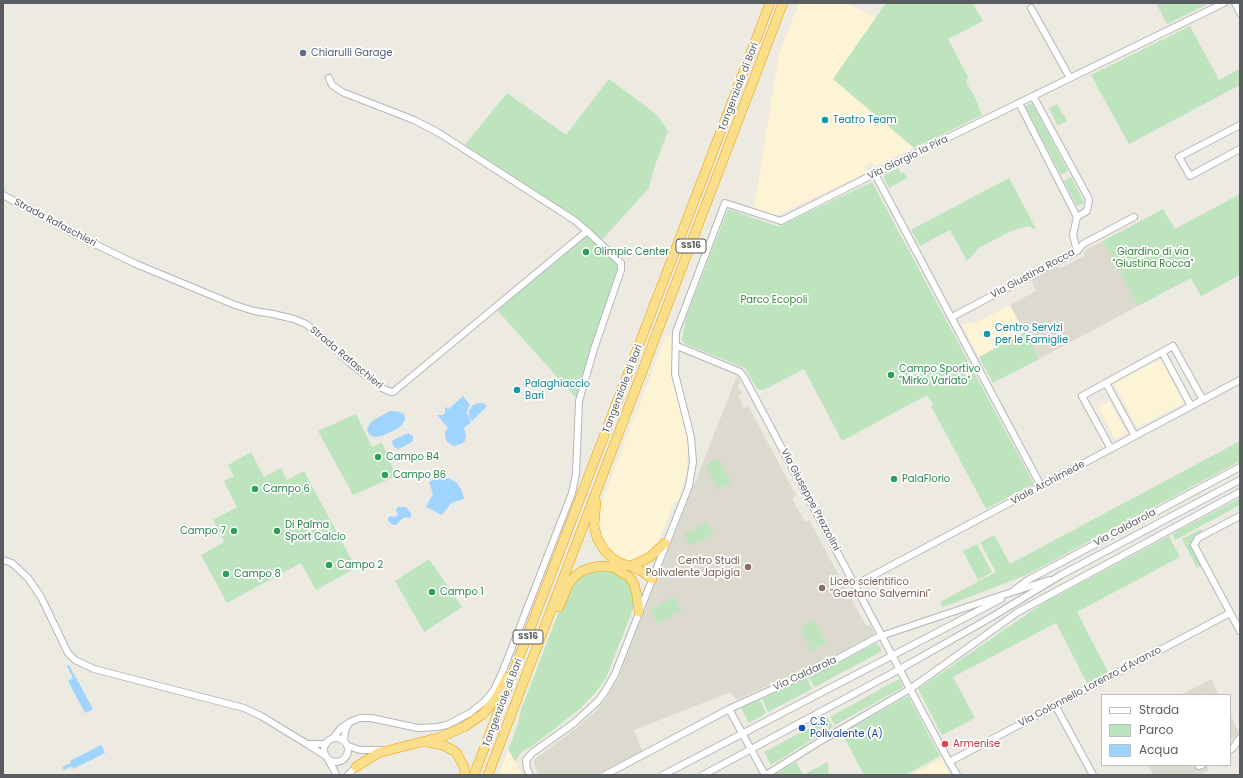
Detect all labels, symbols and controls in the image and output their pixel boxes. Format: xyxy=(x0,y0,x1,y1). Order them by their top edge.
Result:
street label: Tangenziale di Bari xyxy=(717,41,761,133)
place label: Chiarulli Garage xyxy=(311,47,393,59)
marker: Chiarulli Garage xyxy=(298,48,308,58)
place label: Teatro Team xyxy=(833,114,896,126)
marker: Teatro Team xyxy=(820,115,830,125)
street label: Via Giorgio la Pira xyxy=(866,133,950,183)
street label: Strada Rafaschieri xyxy=(12,196,98,250)
road number: SS16 xyxy=(676,239,706,253)
place label: Olimpic Center xyxy=(594,246,669,258)
park label: Giardino di via "Giustina Rocca" xyxy=(1112,246,1194,270)
marker: Olimpic Center xyxy=(581,247,591,257)
street label: Via Giustina Rocca xyxy=(989,247,1077,301)
park label: Parco Ecopoli xyxy=(740,294,808,306)
place label: Centro Servizi per le Famiglie xyxy=(995,322,1068,346)
street label: Strada Rafaschieri xyxy=(307,324,385,392)
marker: Centro Servizi per le Famiglie xyxy=(982,329,992,339)
street label: Tangenziale di Bari xyxy=(601,343,645,435)
place label: Campo Sportivo "Mirko Variato" xyxy=(899,363,980,386)
marker: Campo Sportivo "Mirko Variato" xyxy=(886,370,896,380)
place label: Palaghiaccio Bari xyxy=(525,378,590,402)
marker: Palaghiaccio Bari xyxy=(512,385,522,395)
street label: Via Giuseppe Prezzolini xyxy=(778,447,842,553)
place label: Campo B4 xyxy=(386,451,439,463)
marker: Campo B4 xyxy=(373,452,383,462)
street label: Viale Archimede xyxy=(1009,458,1087,508)
place label: Campo B6 xyxy=(393,469,446,481)
marker: Campo B6 xyxy=(380,470,390,480)
place label: PalaFlorio xyxy=(902,473,950,485)
marker: PalaFlorio xyxy=(889,474,899,484)
place label: Campo 6 xyxy=(263,483,310,495)
marker: Campo 6 xyxy=(250,484,260,494)
street label: Via Caldarola xyxy=(1092,507,1158,549)
place label: Di Palma Sport Calcio xyxy=(285,519,346,542)
place label: Campo 7 xyxy=(180,525,226,537)
marker: Campo 7 xyxy=(229,526,239,536)
marker: Di Palma Sport Calcio xyxy=(272,526,282,536)
place label: Centro Studi Polivalente Japigia xyxy=(646,555,740,578)
place label: Campo 2 xyxy=(337,559,383,571)
marker: Campo 2 xyxy=(324,560,334,570)
marker: Centro Studi Polivalente Japigia xyxy=(743,562,753,572)
place label: Campo 8 xyxy=(234,568,281,580)
marker: Campo 8 xyxy=(221,569,231,579)
place label: Liceo scientifico "Gaetano Salvemini" xyxy=(830,576,931,600)
marker: Liceo scientifico "Gaetano Salvemini" xyxy=(817,583,827,593)
place label: Campo 1 xyxy=(440,586,484,598)
marker: Campo 1 xyxy=(427,587,437,597)
road number: SS16 xyxy=(513,630,543,644)
street label: Via Colonnello Lorenzo d'Avanzo xyxy=(1017,644,1163,730)
street label: Via Caldarola xyxy=(771,654,839,694)
street label: Tangenziale di Bari xyxy=(481,657,525,749)
legend xyxy=(1101,694,1231,766)
text: Strada xyxy=(1139,701,1179,718)
place label: C.S. Polivalente (A) xyxy=(810,716,883,740)
text: Parco xyxy=(1139,721,1174,738)
marker: C.S. Polivalente (A) xyxy=(797,723,807,733)
place label: Armenise xyxy=(953,738,1000,750)
marker: Armenise xyxy=(940,739,950,749)
text: Acqua xyxy=(1139,741,1178,758)

